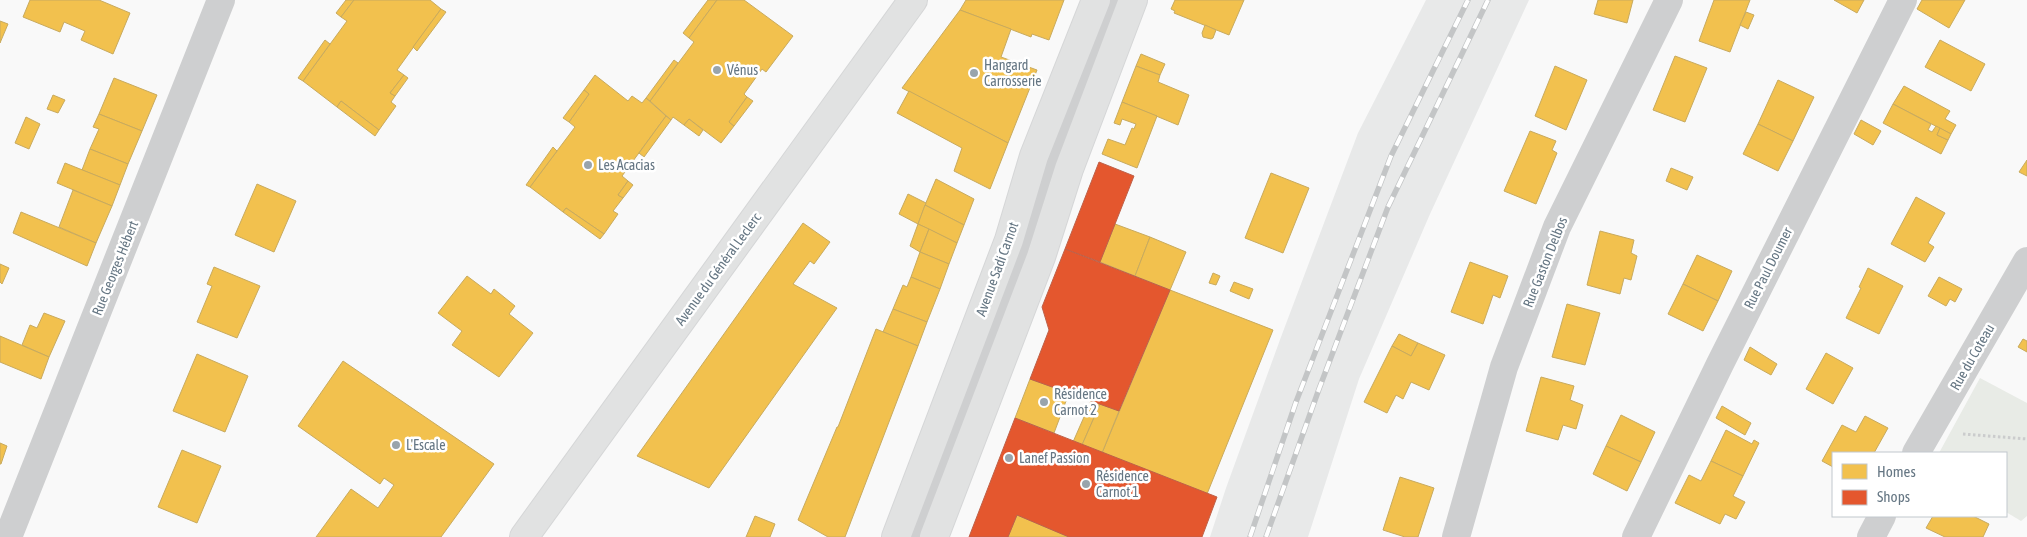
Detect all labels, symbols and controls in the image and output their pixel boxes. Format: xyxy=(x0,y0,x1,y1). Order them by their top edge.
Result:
place label: Hangard Carrosserie xyxy=(984,57,1042,89)
place label: Vénus xyxy=(727,62,758,78)
marker: Vénus xyxy=(711,64,723,76)
marker: Hangard Carrosserie xyxy=(968,67,980,79)
place label: Les Acacias xyxy=(598,157,655,173)
marker: Les Acacias xyxy=(582,159,594,171)
street label: Avenue du Général Leclerc xyxy=(672,209,765,328)
street label: Rue Gaston Delbos xyxy=(1520,214,1570,310)
street label: Rue Georges Hébert xyxy=(89,218,141,318)
street label: Avenue Sadi Carnot xyxy=(973,220,1021,318)
street label: Rue Paul Doumer xyxy=(1741,224,1796,311)
street label: Rue du Coteau xyxy=(1947,321,1997,393)
place label: Résidence Carnot 2 xyxy=(1054,386,1107,418)
marker: Résidence Carnot 2 xyxy=(1038,396,1050,408)
place label: L'Escale xyxy=(406,437,446,453)
marker: L'Escale xyxy=(390,439,402,451)
place label: Lanef Passion xyxy=(1019,450,1089,466)
marker: Lanef Passion xyxy=(1003,452,1015,464)
legend xyxy=(1832,452,2007,517)
text: Homes xyxy=(1877,463,1916,480)
place label: Résidence Carnot 1 xyxy=(1096,468,1149,500)
marker: Résidence Carnot 1 xyxy=(1080,478,1092,490)
text: Shops xyxy=(1877,488,1910,505)

